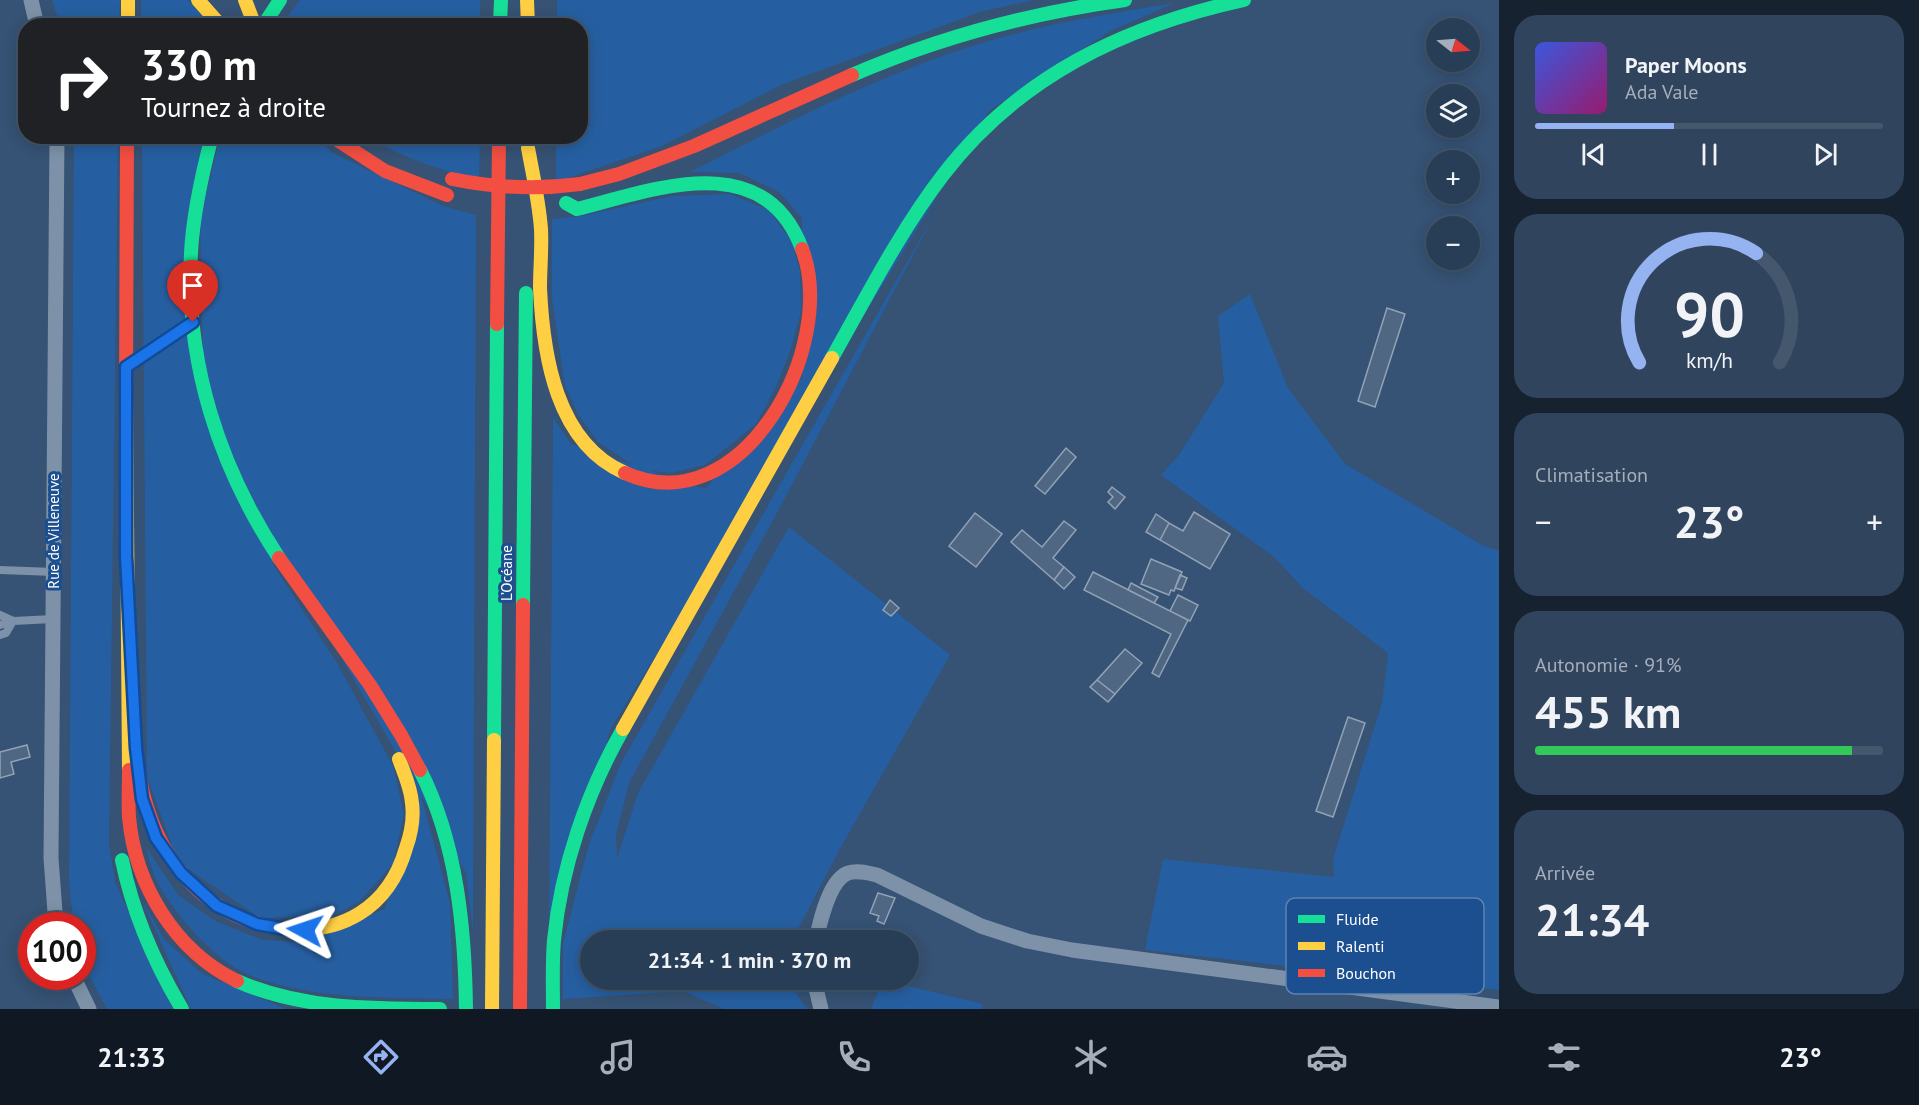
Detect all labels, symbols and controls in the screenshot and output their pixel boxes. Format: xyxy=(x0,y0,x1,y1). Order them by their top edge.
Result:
north arrow xyxy=(1426,18,1480,72)
map controls xyxy=(1426,18,1480,270)
text: 330 m xyxy=(141,37,257,92)
icon: right xyxy=(42,42,120,120)
text: Paper Moons xyxy=(1625,51,1747,79)
text: Ada Vale xyxy=(1625,79,1698,105)
button: layers xyxy=(1426,84,1480,138)
text: Tournez à droite xyxy=(141,90,326,124)
icon: previous xyxy=(1577,138,1610,171)
icon: pause xyxy=(1693,138,1726,171)
icon: next xyxy=(1809,138,1842,171)
button: + xyxy=(1426,150,1480,204)
button: − xyxy=(1426,216,1480,270)
pin xyxy=(167,260,218,322)
icon: arrive xyxy=(176,269,209,302)
text: 90 xyxy=(1674,273,1744,354)
text: km/h xyxy=(1685,346,1732,374)
text: Climatisation xyxy=(1535,462,1648,488)
street label: Rue de Villeneuve xyxy=(44,473,63,589)
text: 23° xyxy=(1674,492,1744,550)
text: − xyxy=(1535,500,1552,543)
text: + xyxy=(1866,500,1883,543)
street label: L’Océane xyxy=(497,545,516,601)
text: Autonomie · 91% xyxy=(1535,652,1681,678)
text: 455 km xyxy=(1535,682,1681,740)
text: Arrivée xyxy=(1535,860,1595,886)
text: 21:34 xyxy=(1535,890,1649,948)
position arrow xyxy=(273,898,337,962)
legend xyxy=(1286,898,1484,994)
text: Fluide xyxy=(1336,909,1379,929)
speed limit sign: 100 xyxy=(18,912,96,990)
text: Ralenti xyxy=(1336,936,1385,956)
text: 21:34 · 1 min · 370 m xyxy=(648,946,851,974)
text: Bouchon xyxy=(1336,963,1396,983)
icon: directions xyxy=(360,1036,402,1078)
icon: music xyxy=(597,1036,639,1078)
icon: phone xyxy=(833,1036,875,1078)
icon: climate xyxy=(1070,1036,1112,1078)
icon: car xyxy=(1306,1036,1348,1078)
icon: filters xyxy=(1543,1036,1585,1078)
text: 21:33 xyxy=(97,1040,166,1074)
text: 23° xyxy=(1779,1040,1822,1074)

